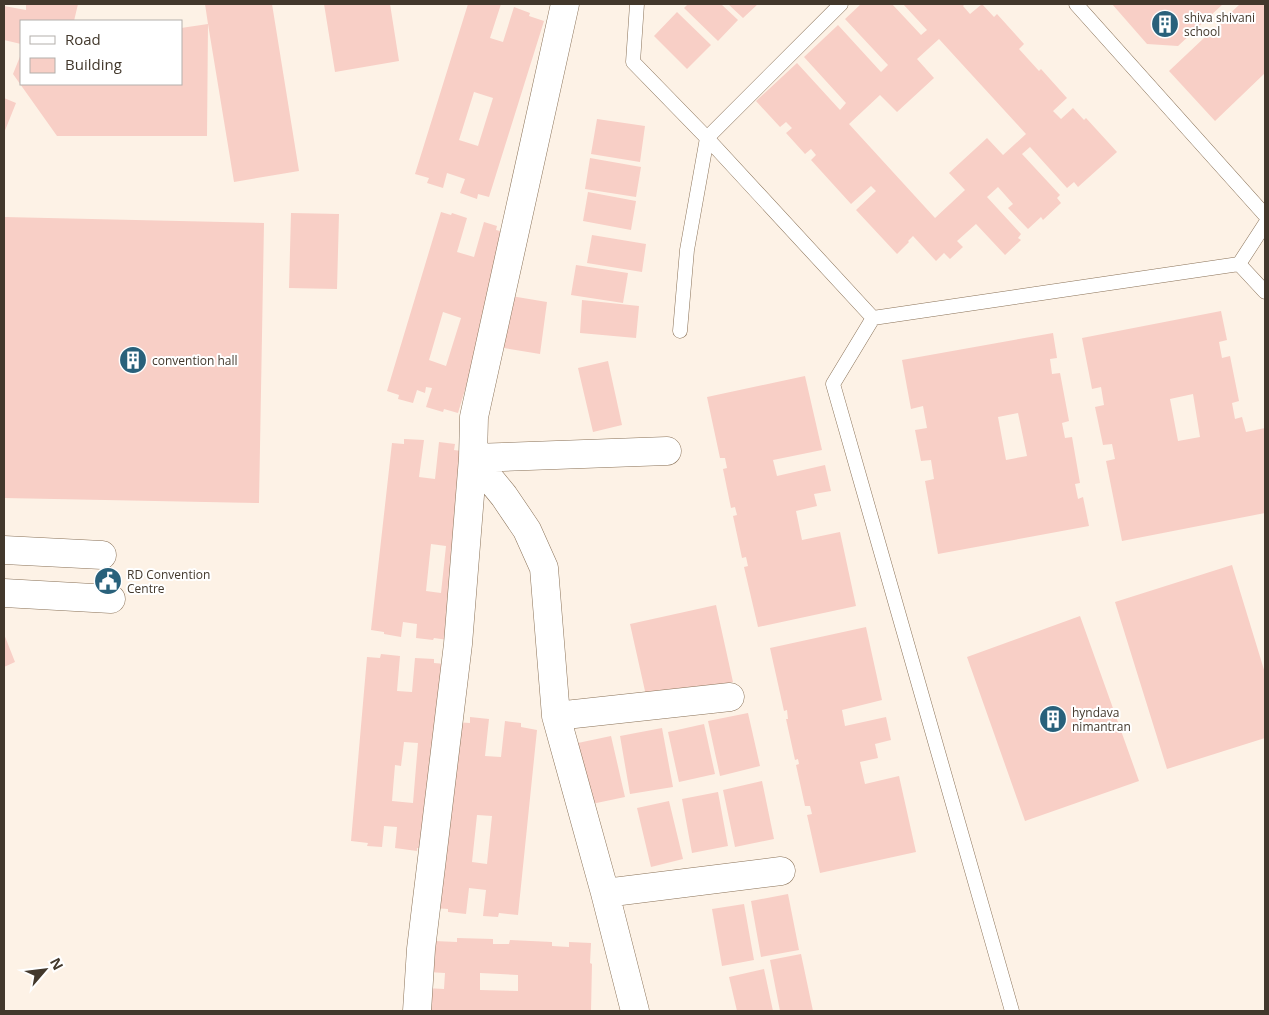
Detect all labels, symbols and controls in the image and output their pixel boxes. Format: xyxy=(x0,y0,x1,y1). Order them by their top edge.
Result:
building icon: shiva shivani school xyxy=(1150,9,1180,39)
place label: shiva shivani school xyxy=(1184,9,1255,40)
legend xyxy=(20,20,182,85)
text: Road xyxy=(65,29,101,49)
text: Building xyxy=(65,54,122,74)
building icon: convention hall xyxy=(118,345,148,375)
place label: convention hall xyxy=(152,352,238,369)
public building icon: RD Convention Centre xyxy=(93,566,123,596)
place label: RD Convention Centre xyxy=(127,566,210,597)
building icon: hyndava nimantran xyxy=(1038,704,1068,734)
place label: hyndava nimantran xyxy=(1072,704,1131,735)
north arrow xyxy=(20,945,70,995)
text: N xyxy=(46,954,68,973)

